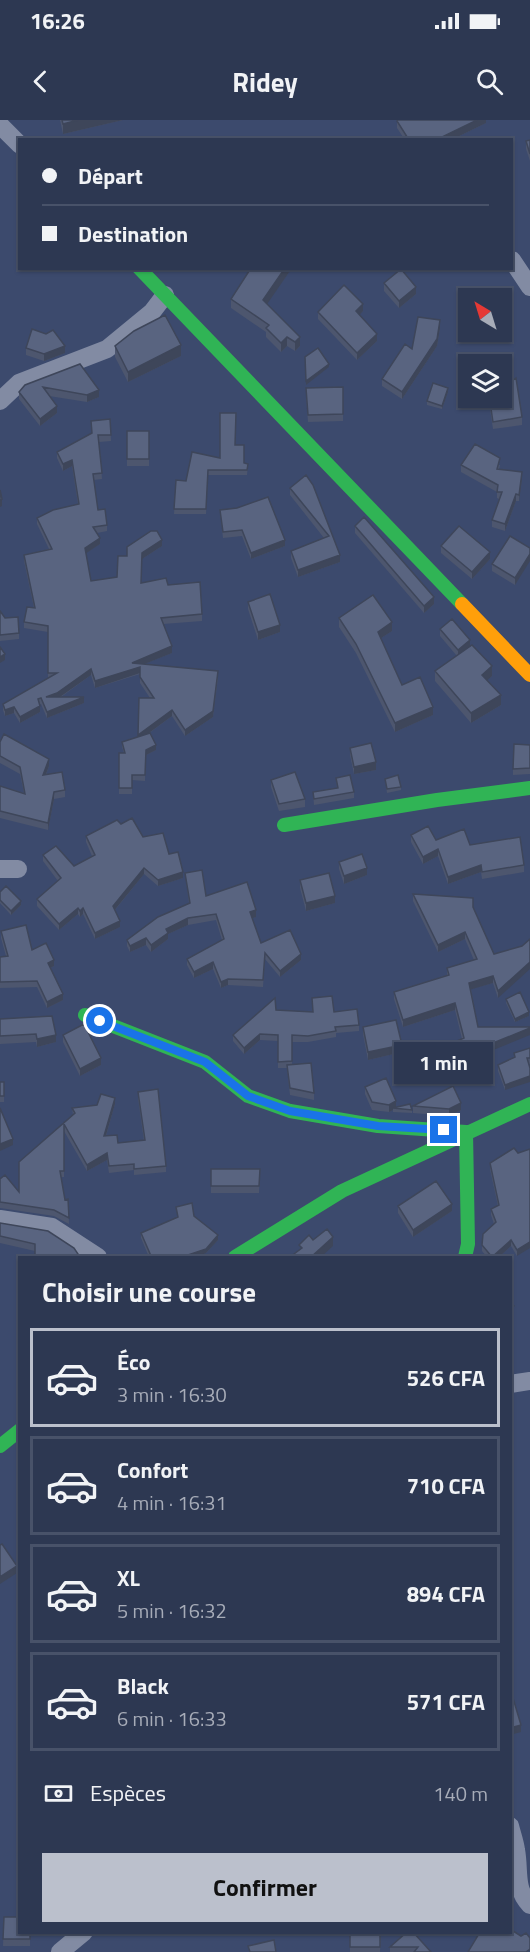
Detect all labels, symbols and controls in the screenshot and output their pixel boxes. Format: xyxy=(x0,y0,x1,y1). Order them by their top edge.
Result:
text: 16:26 xyxy=(30,4,85,38)
text: Ridey xyxy=(232,61,298,102)
icon: back xyxy=(24,65,57,98)
icon: search xyxy=(473,65,506,98)
text: Départ xyxy=(78,159,143,193)
text: Destination xyxy=(78,217,188,251)
north arrow xyxy=(458,288,512,342)
map controls xyxy=(458,288,512,408)
button: layers xyxy=(458,354,512,408)
route start xyxy=(86,1007,113,1034)
callout: 1 min xyxy=(394,1043,494,1085)
text: 1 min xyxy=(419,1047,468,1078)
route end xyxy=(430,1116,457,1143)
text: Choisir une course xyxy=(42,1271,256,1312)
text: Éco xyxy=(117,1345,150,1379)
icon: car xyxy=(45,1351,99,1405)
text: 526 CFA xyxy=(407,1361,485,1395)
text: 3 min · 16:30 xyxy=(117,1379,227,1410)
text: Confort xyxy=(117,1453,188,1487)
icon: car xyxy=(45,1459,99,1513)
text: 710 CFA xyxy=(407,1469,485,1503)
text: 4 min · 16:31 xyxy=(117,1487,227,1518)
text: XL xyxy=(117,1561,140,1595)
icon: car xyxy=(45,1567,99,1621)
text: 894 CFA xyxy=(407,1577,485,1611)
text: 5 min · 16:32 xyxy=(117,1595,227,1626)
text: Black xyxy=(117,1669,169,1703)
icon: car xyxy=(45,1675,99,1729)
text: 571 CFA xyxy=(407,1685,485,1719)
text: 6 min · 16:33 xyxy=(117,1703,227,1734)
text: Espèces xyxy=(90,1776,166,1810)
icon: cash xyxy=(42,1777,75,1810)
text: 140 m xyxy=(433,1778,488,1809)
button: Confirmer xyxy=(42,1853,488,1922)

